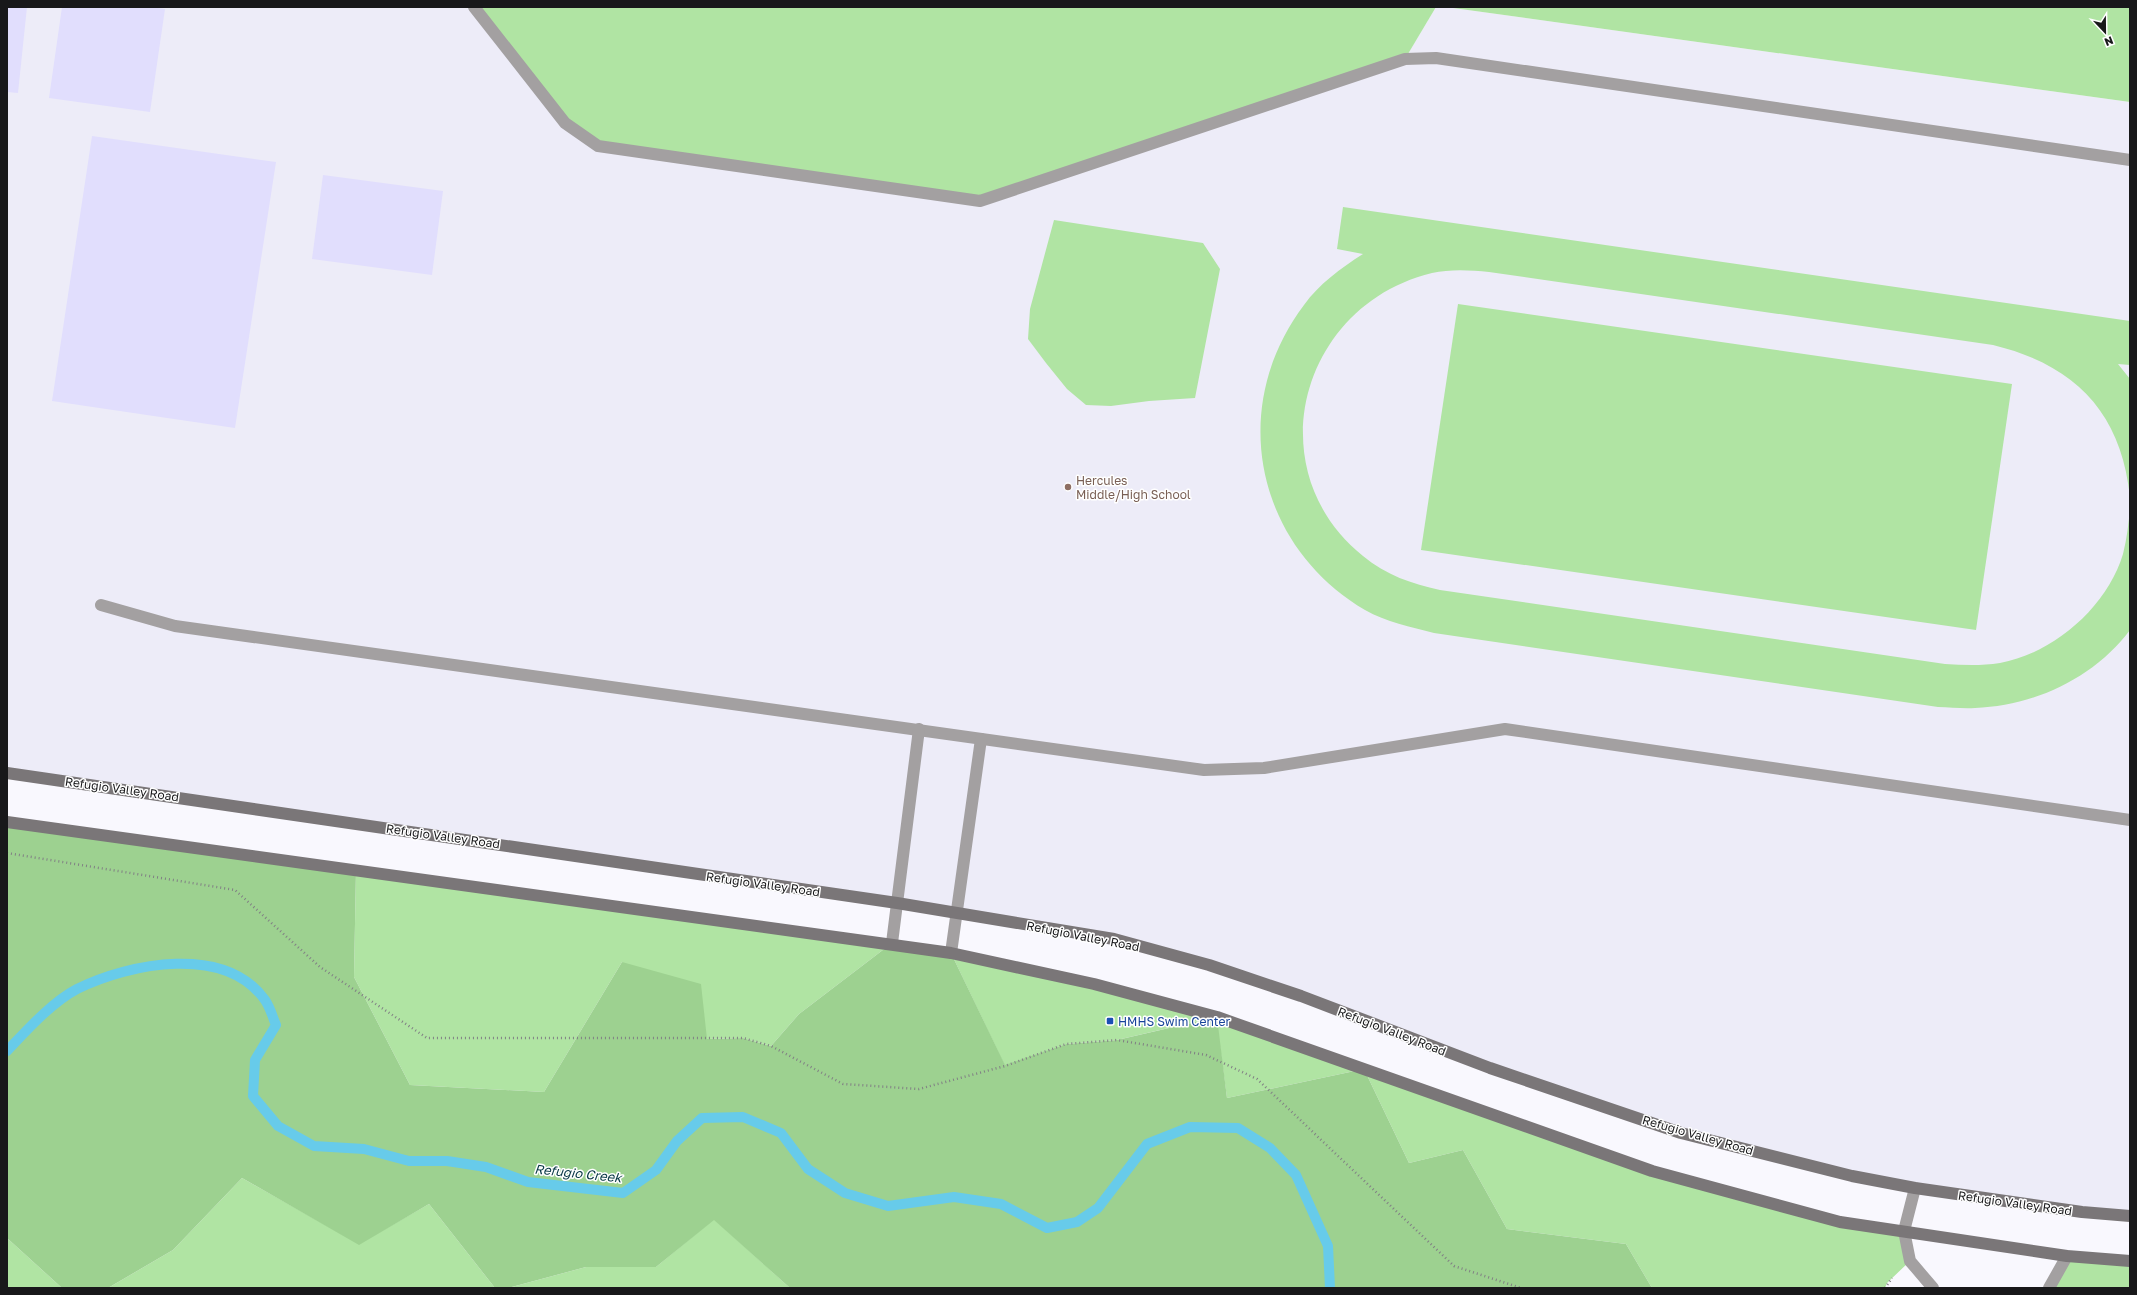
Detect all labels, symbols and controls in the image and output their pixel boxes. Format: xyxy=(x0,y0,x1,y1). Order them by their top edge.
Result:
north arrow xyxy=(2085,12,2125,52)
text: N xyxy=(2103,34,2115,49)
place label: Hercules Middle/High School xyxy=(1076,473,1191,502)
marker: Hercules Middle/High School xyxy=(1063,482,1073,492)
street label: Refugio Valley Road xyxy=(64,774,180,804)
street label: Refugio Valley Road xyxy=(385,821,501,851)
street label: Refugio Valley Road xyxy=(705,869,821,899)
street label: Refugio Valley Road xyxy=(1025,918,1141,954)
street label: Refugio Valley Road xyxy=(1336,1003,1448,1059)
place label: HMHS Swim Center xyxy=(1118,1014,1230,1029)
marker: HMHS Swim Center xyxy=(1105,1016,1115,1026)
street label: Refugio Valley Road xyxy=(1641,1112,1755,1158)
water label: Refugio Creek xyxy=(534,1160,624,1186)
street label: Refugio Valley Road xyxy=(1957,1188,2073,1218)

